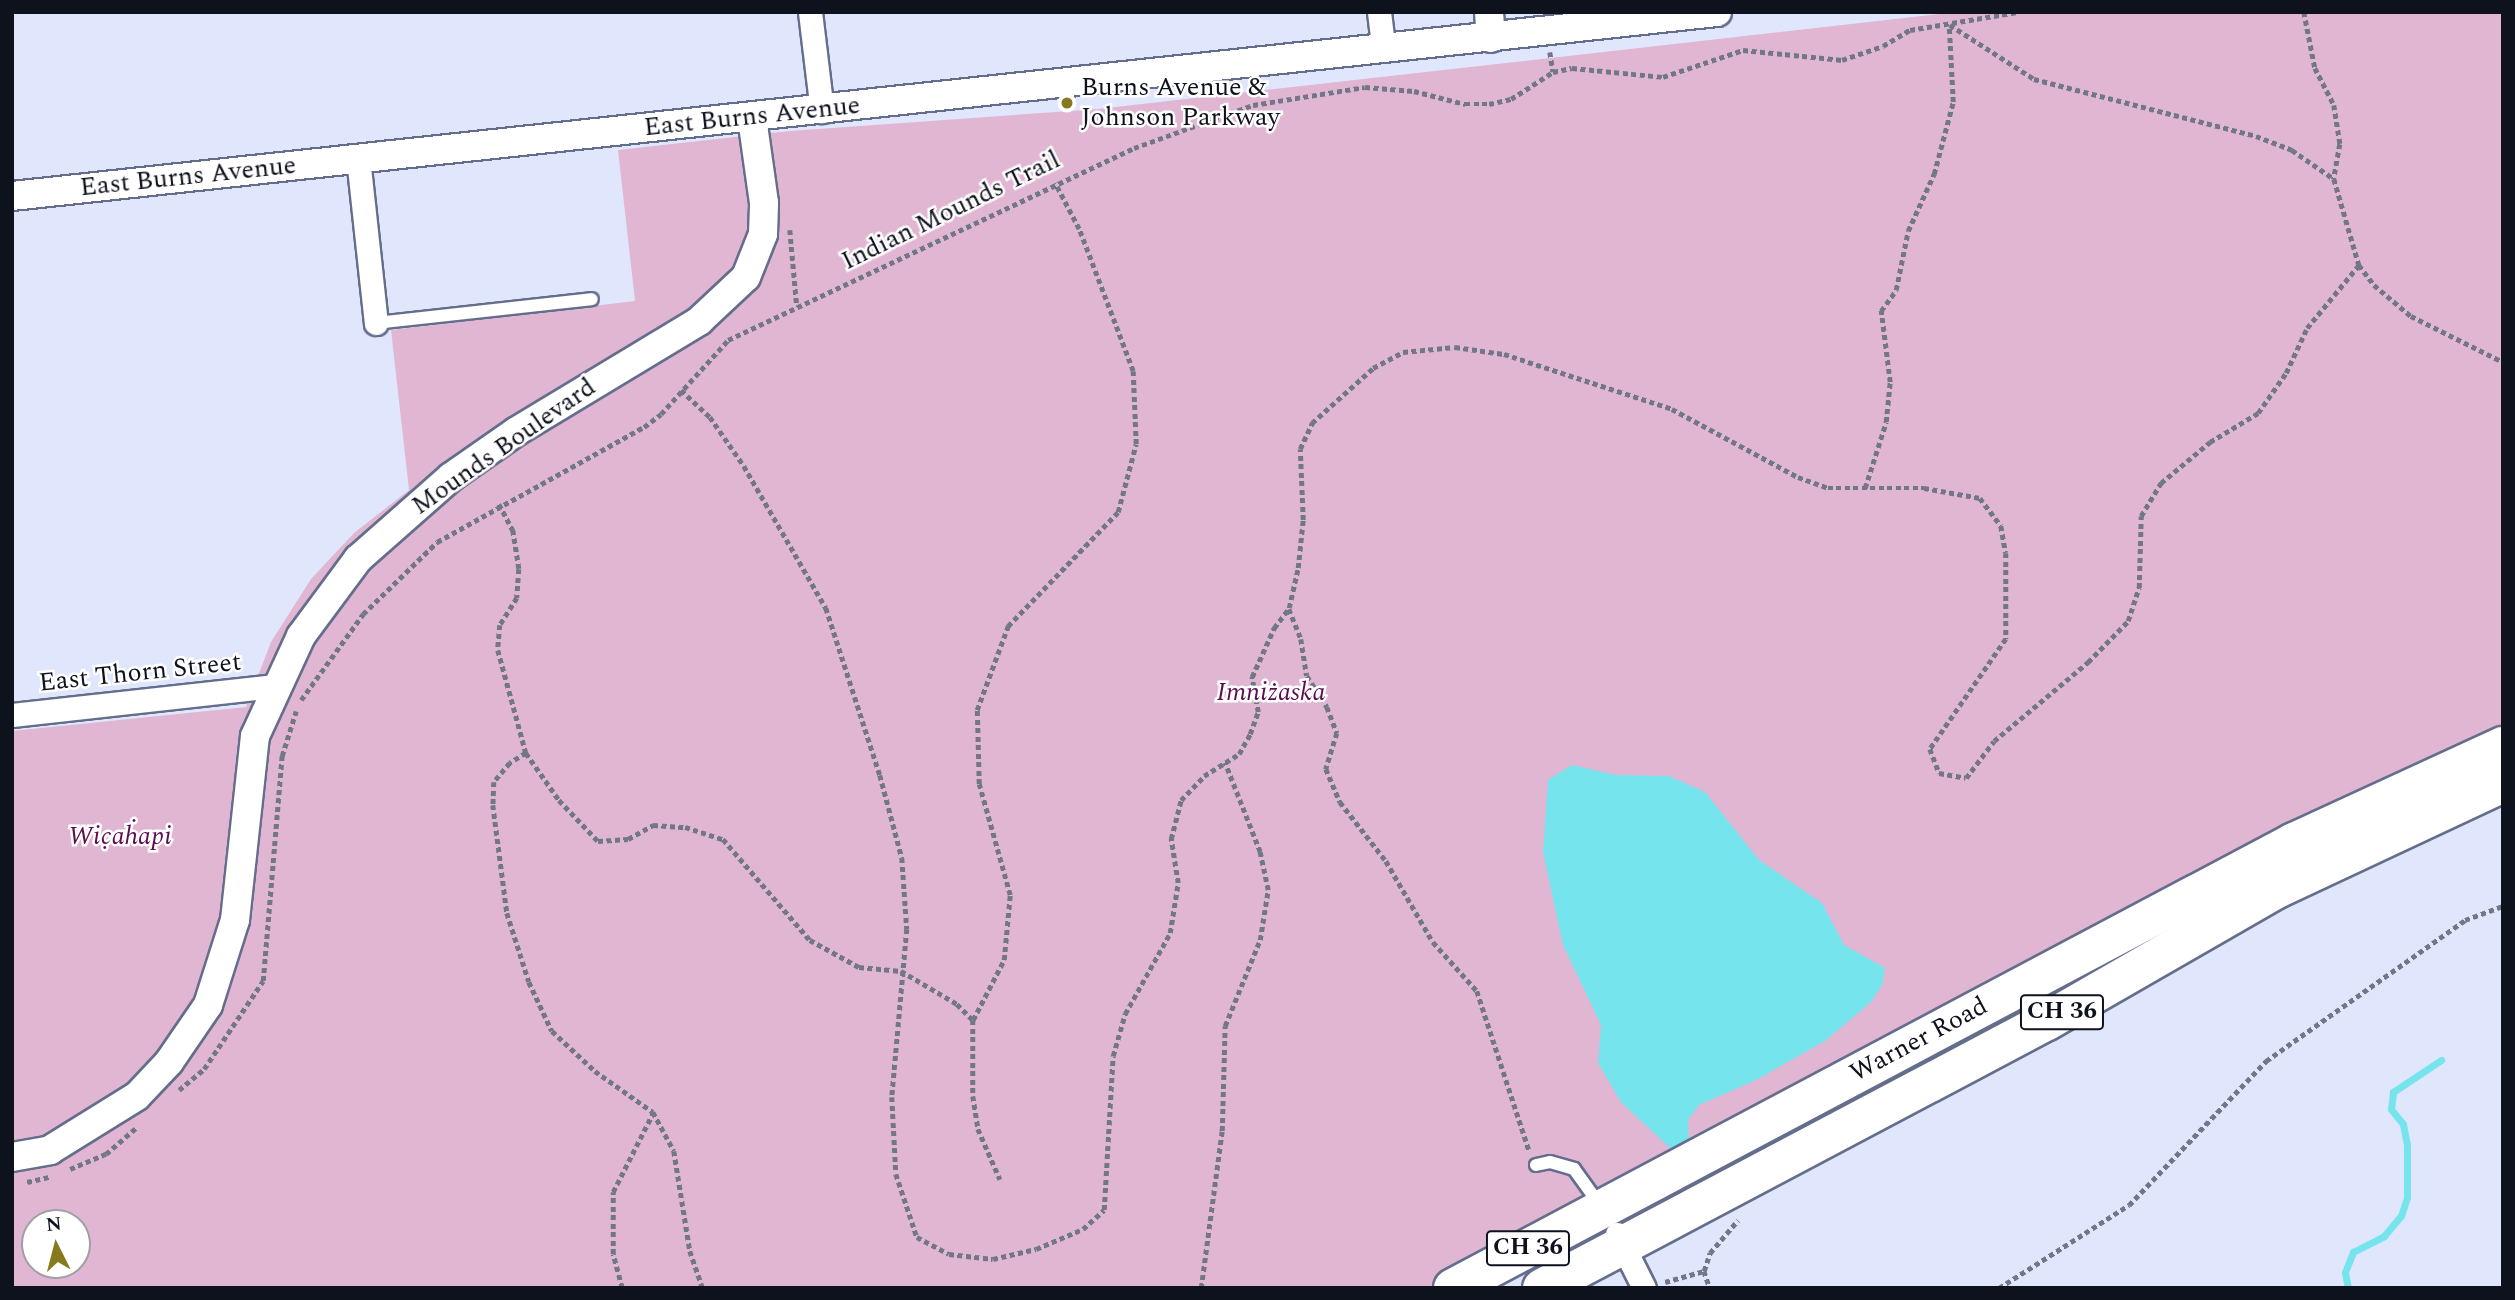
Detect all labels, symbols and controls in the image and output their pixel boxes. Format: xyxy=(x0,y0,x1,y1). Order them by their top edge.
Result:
place label: Burns Avenue & Johnson Parkway xyxy=(1081,72,1280,134)
street label: East Burns Avenue xyxy=(642,90,862,144)
marker: Burns Avenue & Johnson Parkway xyxy=(1059,95,1075,111)
street label: Indian Mounds Trail xyxy=(837,145,1065,277)
street label: East Burns Avenue xyxy=(78,150,298,204)
street label: Mounds Boulevard xyxy=(406,372,602,522)
street label: East Thorn Street xyxy=(37,647,243,699)
park label: Imniżaska xyxy=(1217,677,1325,709)
park label: Wic̣aḣapi xyxy=(68,821,172,853)
street label: Warner Road xyxy=(1845,991,1993,1089)
road number: CH 36 xyxy=(2018,992,2106,1032)
north arrow xyxy=(21,1209,91,1279)
text: N xyxy=(45,1209,63,1240)
road number: CH 36 xyxy=(1484,1228,1572,1268)

